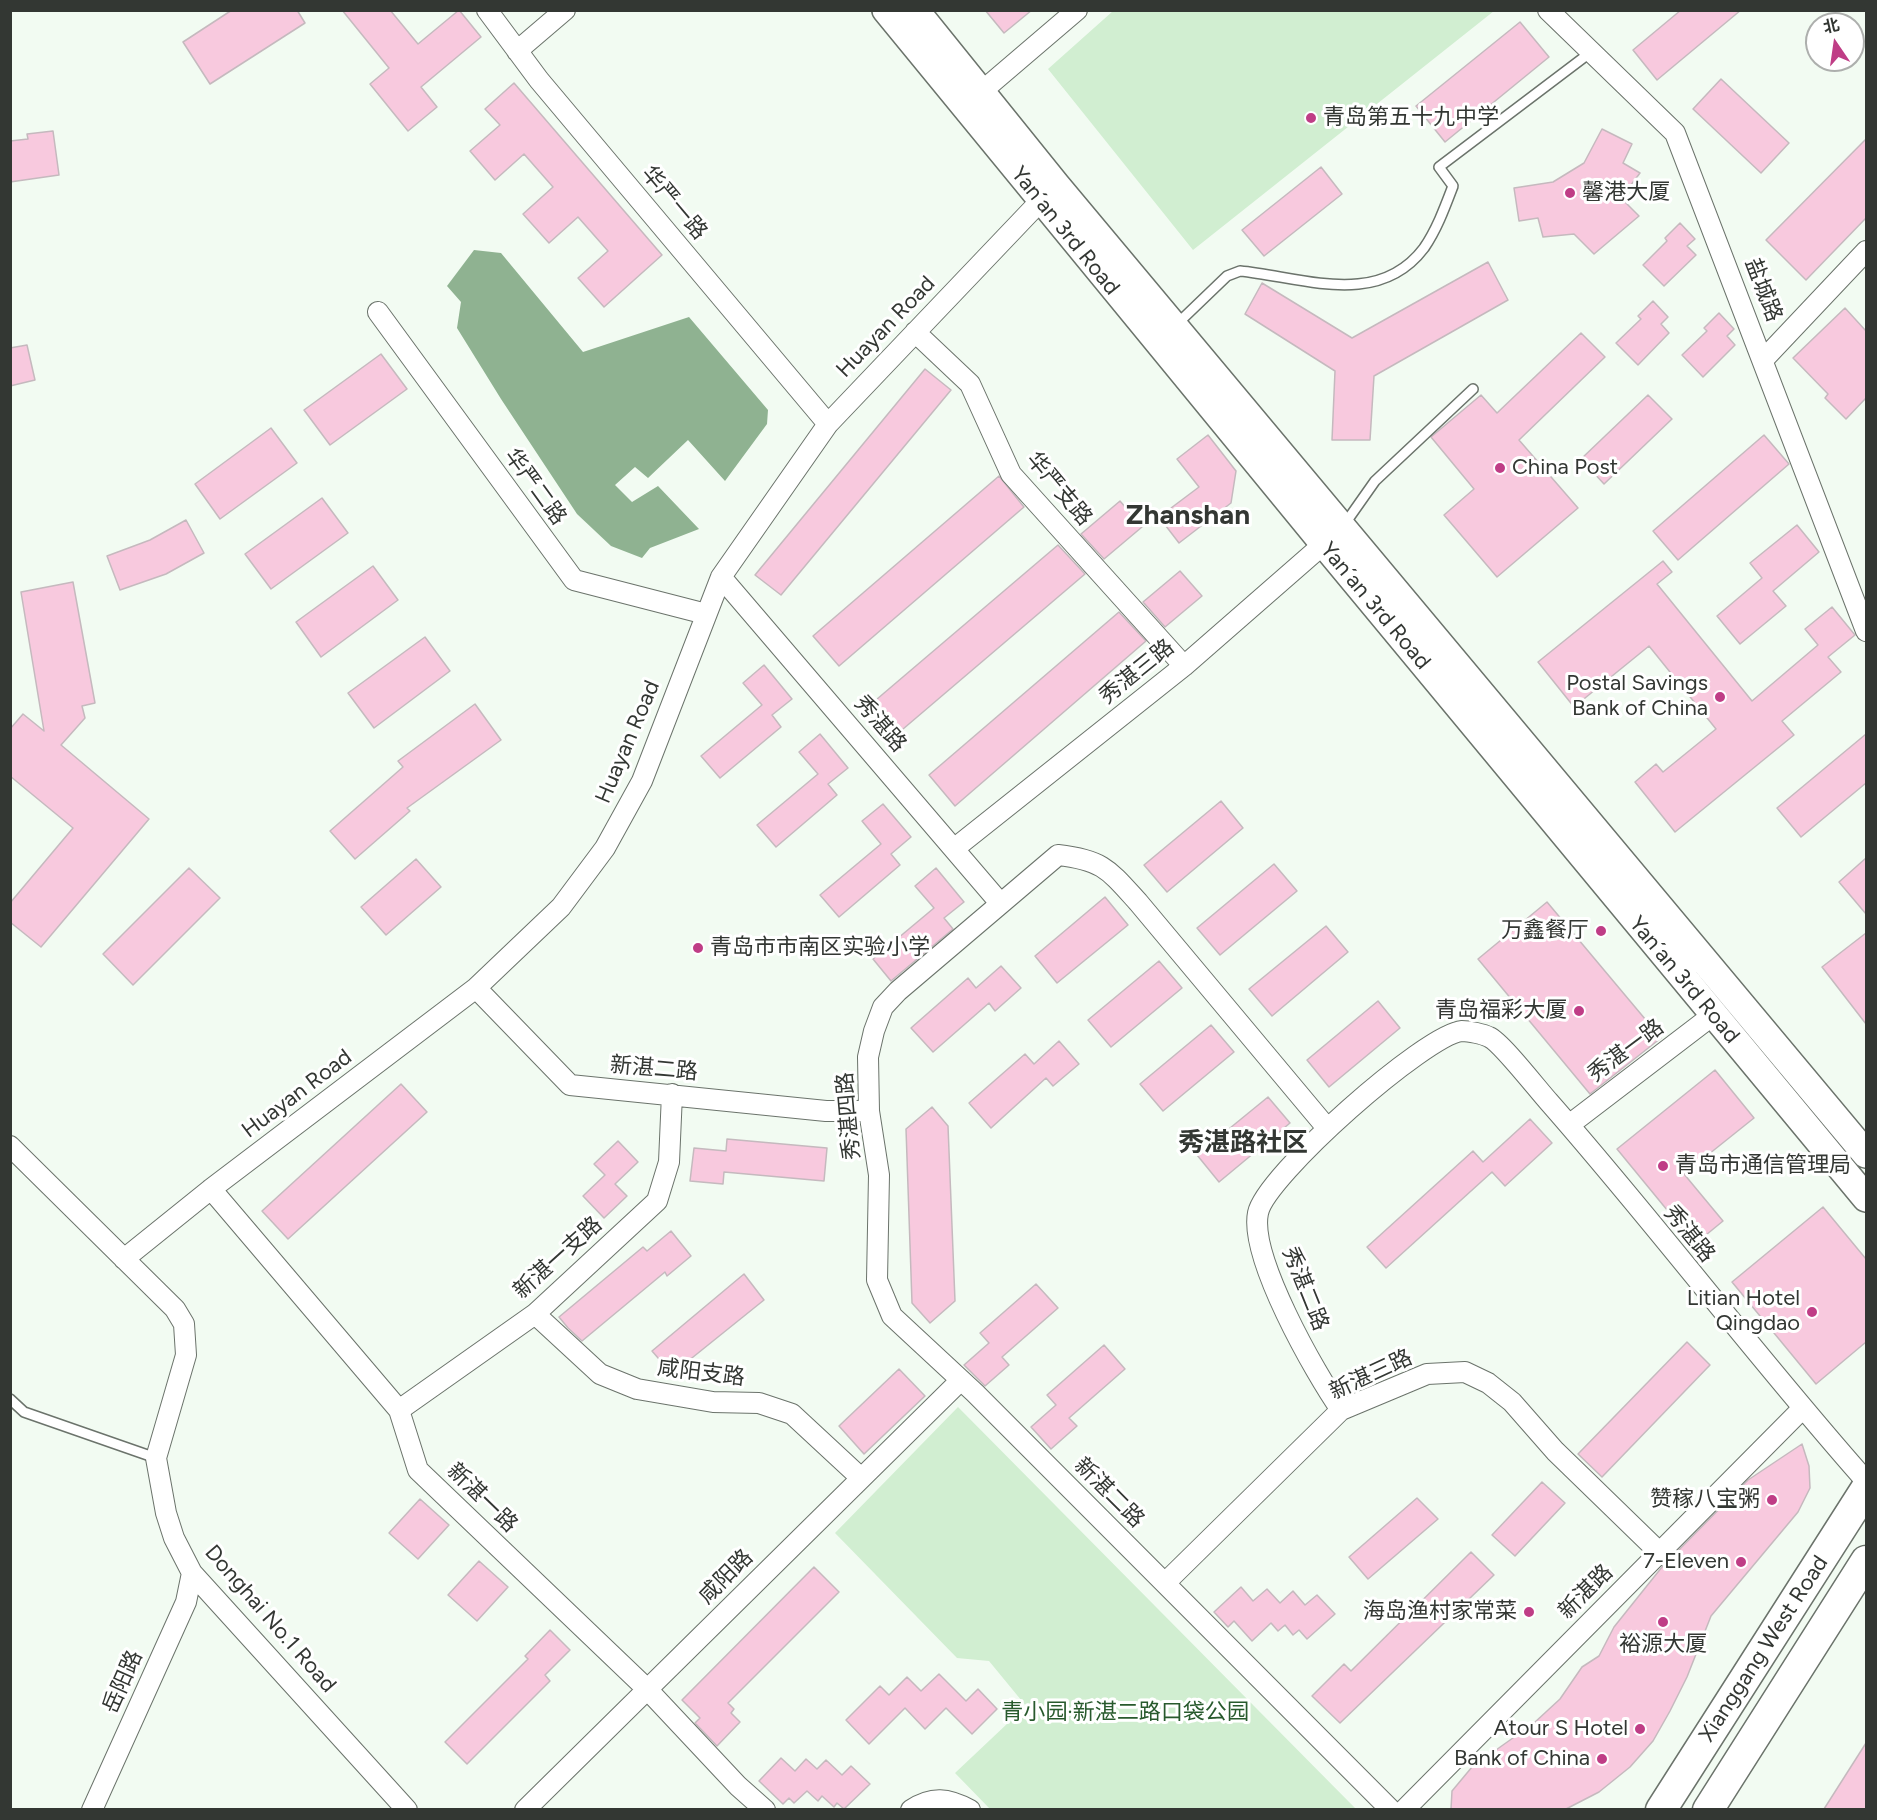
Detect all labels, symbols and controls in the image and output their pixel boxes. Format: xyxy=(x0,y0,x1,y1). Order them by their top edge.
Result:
north arrow xyxy=(1805,12,1865,72)
text: 北 xyxy=(1821,15,1841,37)
place label: 青岛第五十九中学 xyxy=(1323,105,1499,131)
marker: 青岛第五十九中学 xyxy=(1304,111,1318,125)
street label: 华严一路 xyxy=(636,161,712,245)
street label: Yan´an 3rd Road xyxy=(1005,161,1125,301)
place label: 馨港大厦 xyxy=(1582,180,1670,206)
marker: 馨港大厦 xyxy=(1563,186,1577,200)
street label: 盐城路 xyxy=(1739,254,1787,326)
street label: Huayan Road xyxy=(831,271,941,383)
street label: 华严二路 xyxy=(498,444,572,530)
street label: 华严支路 xyxy=(1021,447,1097,531)
place label: China Post xyxy=(1512,455,1618,481)
marker: China Post xyxy=(1493,461,1507,475)
district label: Zhanshan xyxy=(1126,499,1250,533)
street label: Yan´an 3rd Road xyxy=(1314,537,1436,675)
street label: 秀湛三路 xyxy=(1094,634,1180,710)
place label: Postal Savings Bank of China xyxy=(1566,671,1708,722)
street label: Huayan Road xyxy=(590,677,666,807)
street label: 秀湛路 xyxy=(848,690,912,758)
marker: Postal Savings Bank of China xyxy=(1713,690,1727,704)
street label: Yan´an 3rd Road xyxy=(1623,911,1745,1049)
place label: 万鑫餐厅 xyxy=(1501,918,1589,944)
marker: 万鑫餐厅 xyxy=(1594,924,1608,938)
place label: 青岛市市南区实验小学 xyxy=(710,935,930,961)
marker: 青岛市市南区实验小学 xyxy=(691,941,705,955)
place label: 青岛福彩大厦 xyxy=(1435,998,1567,1024)
marker: 青岛福彩大厦 xyxy=(1572,1004,1586,1018)
street label: 秀湛一路 xyxy=(1583,1014,1669,1088)
street label: Huayan Road xyxy=(237,1044,357,1144)
street label: 新湛二路 xyxy=(609,1052,699,1086)
street label: 秀湛四路 xyxy=(832,1071,866,1161)
district label: 秀湛路社区 xyxy=(1178,1127,1308,1159)
place label: 青岛市通信管理局 xyxy=(1675,1153,1851,1179)
marker: 青岛市通信管理局 xyxy=(1656,1159,1670,1173)
street label: 秀湛路 xyxy=(1658,1200,1720,1268)
street label: 新湛一支路 xyxy=(508,1211,608,1305)
street label: 秀湛二路 xyxy=(1276,1243,1334,1335)
place label: Litian Hotel Qingdao xyxy=(1687,1286,1800,1338)
marker: Litian Hotel Qingdao xyxy=(1805,1305,1819,1319)
street label: 新湛三路 xyxy=(1326,1344,1416,1406)
street label: 咸阳支路 xyxy=(656,1355,746,1391)
street label: 新湛二路 xyxy=(1069,1453,1149,1533)
street label: 新湛一路 xyxy=(441,1458,523,1538)
place label: 赞稼八宝粥 xyxy=(1650,1487,1760,1513)
marker: 赞稼八宝粥 xyxy=(1765,1493,1779,1507)
street label: Donghai No.1 Road xyxy=(199,1540,341,1698)
street label: 咸阳路 xyxy=(693,1544,759,1610)
place label: 7-Eleven xyxy=(1643,1549,1729,1575)
street label: Xianggang West Road xyxy=(1694,1551,1834,1747)
marker: 7-Eleven xyxy=(1734,1555,1748,1569)
street label: 新湛路 xyxy=(1553,1559,1619,1625)
place label: 海岛渔村家常菜 xyxy=(1363,1599,1517,1625)
marker: 海岛渔村家常菜 xyxy=(1522,1605,1536,1619)
marker: 裕源大厦 xyxy=(1656,1615,1670,1629)
place label: 裕源大厦 xyxy=(1619,1632,1707,1658)
street label: 岳阳路 xyxy=(98,1646,148,1718)
park label: 青小园·新湛二路口袋公园 xyxy=(1001,1700,1249,1726)
place label: Atour S Hotel xyxy=(1494,1716,1628,1742)
marker: Atour S Hotel xyxy=(1633,1722,1647,1736)
place label: Bank of China xyxy=(1454,1746,1590,1772)
marker: Bank of China xyxy=(1595,1752,1609,1766)

